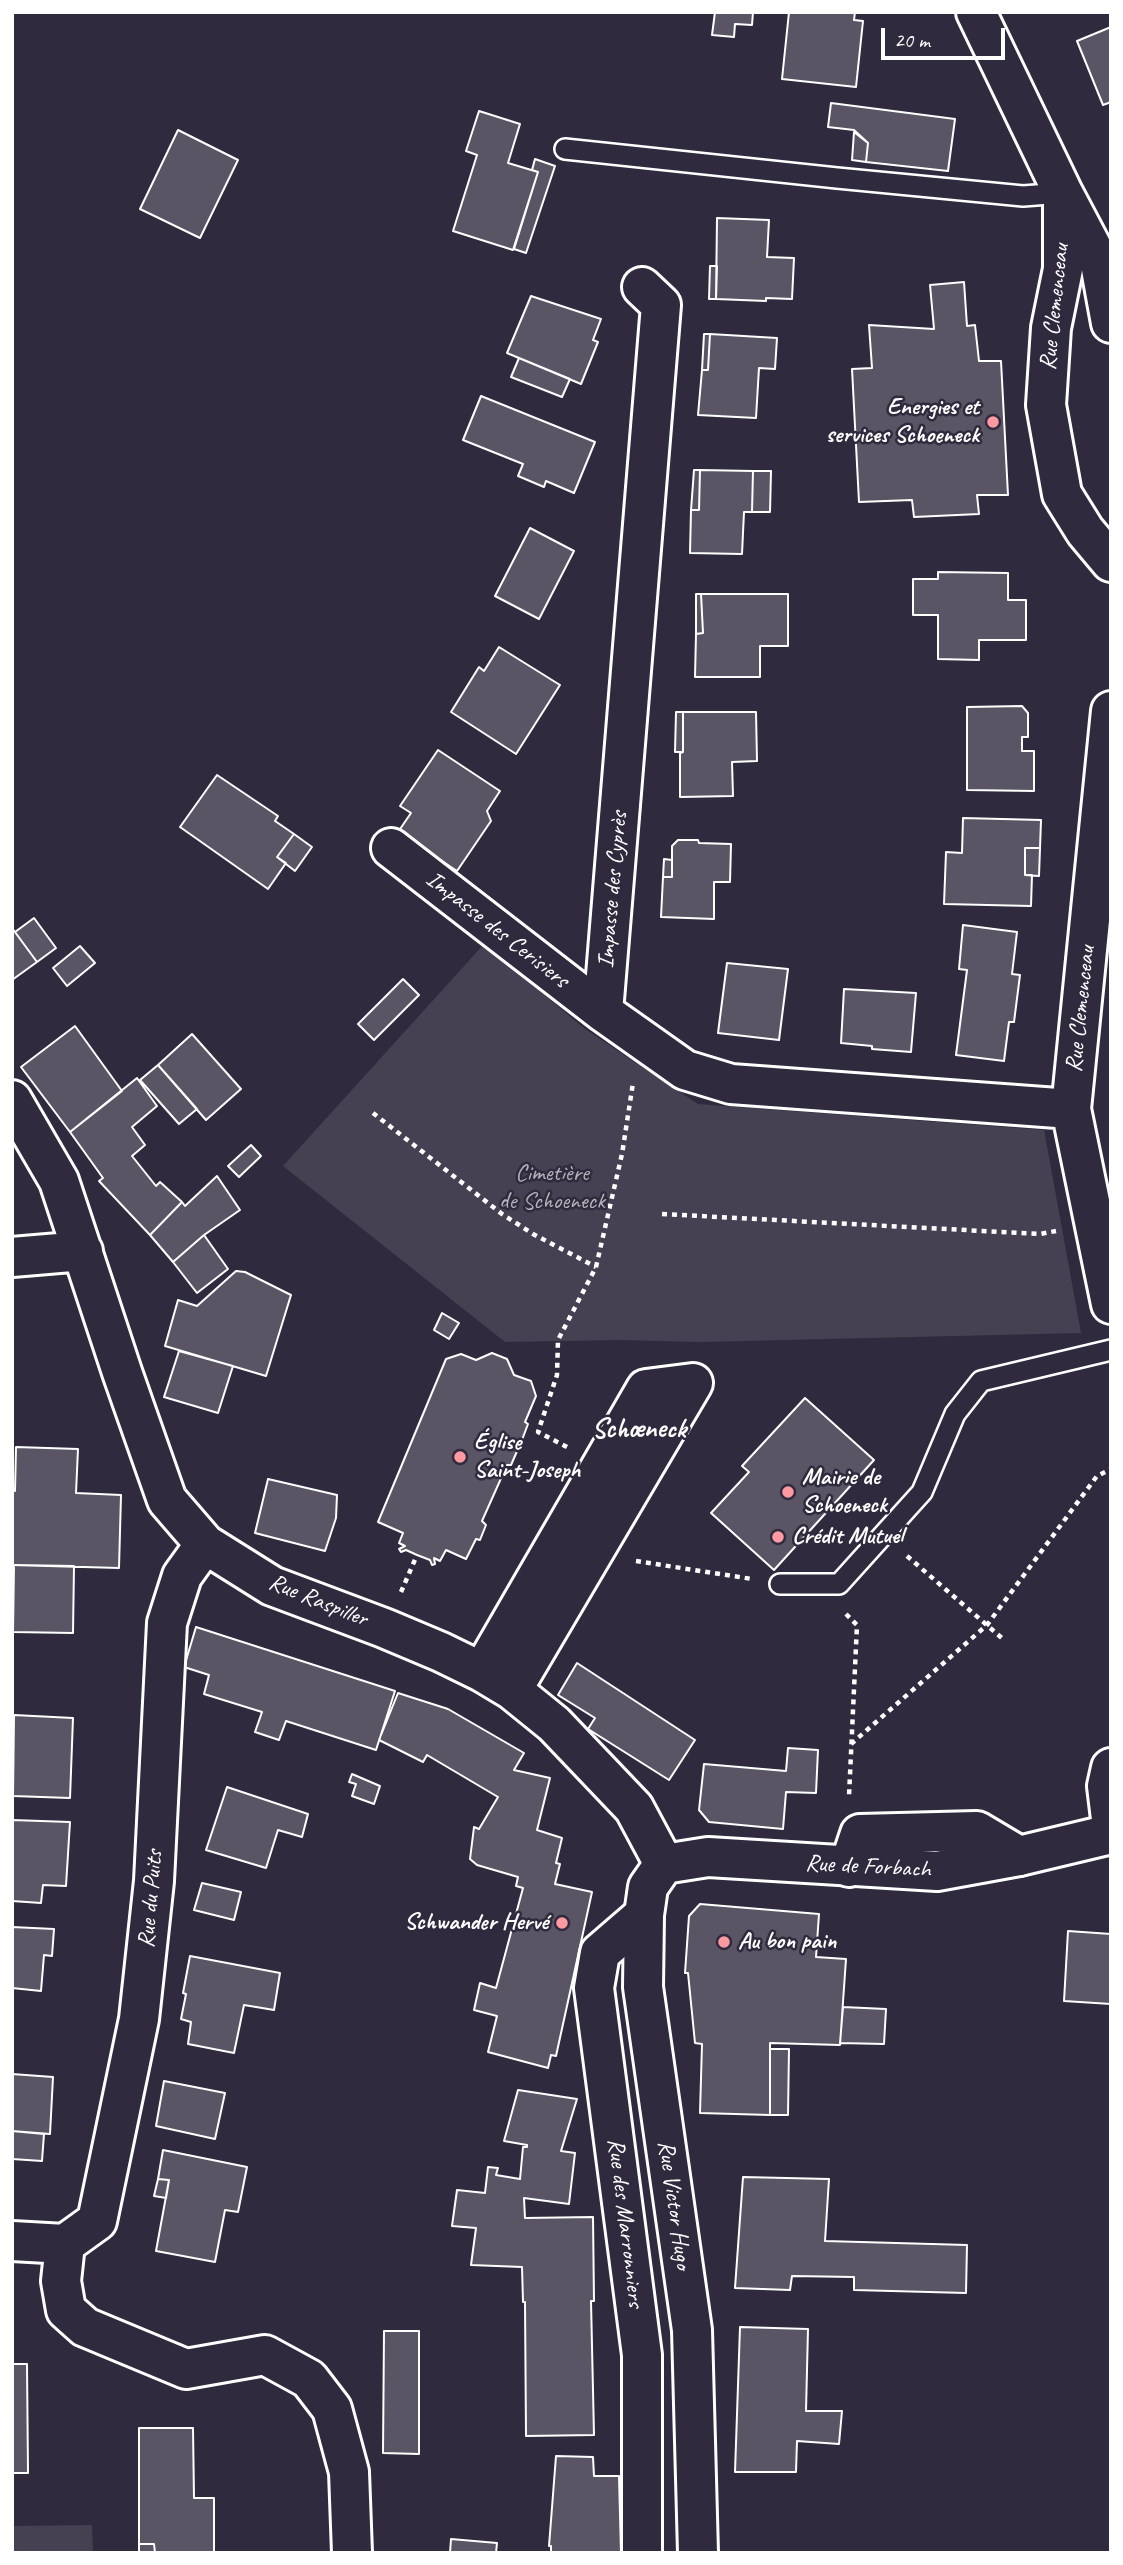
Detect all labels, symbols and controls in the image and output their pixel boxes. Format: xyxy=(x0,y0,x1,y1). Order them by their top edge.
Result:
scale bar xyxy=(885,14,1009,58)
text: 20 m xyxy=(894,27,930,53)
street label: Rue Clemenceau xyxy=(1034,242,1076,372)
place label: Energies et services Schoeneck xyxy=(826,394,979,450)
marker: Energies et services Schoeneck xyxy=(985,414,1001,430)
street label: Impasse des Cyprès xyxy=(592,811,634,969)
street label: Impasse des Cerisiers xyxy=(420,865,574,995)
street label: Rue Clemenceau xyxy=(1060,944,1102,1074)
park label: Cimetière de Schoeneck xyxy=(499,1160,605,1216)
district label: Schœneck xyxy=(592,1413,686,1447)
place label: Église Saint-Joseph xyxy=(474,1429,580,1485)
marker: Église Saint-Joseph xyxy=(452,1449,468,1465)
place label: Mairie de Schoeneck xyxy=(802,1464,887,1520)
marker: Mairie de Schoeneck xyxy=(780,1484,796,1500)
place label: Crédit Mutuel xyxy=(792,1523,903,1551)
marker: Crédit Mutuel xyxy=(770,1529,786,1545)
street label: Rue Raspiller xyxy=(264,1568,372,1634)
street label: Rue du Puits xyxy=(132,1849,170,1949)
street label: Rue de Forbach xyxy=(805,1849,931,1885)
place label: Schwander Hervé xyxy=(404,1909,548,1937)
marker: Schwander Hervé xyxy=(554,1915,570,1931)
place label: Au bon pain xyxy=(738,1928,836,1956)
marker: Au bon pain xyxy=(716,1934,732,1950)
street label: Rue des Marronniers xyxy=(600,2137,650,2309)
street label: Rue Victor Hugo xyxy=(651,2139,697,2271)

